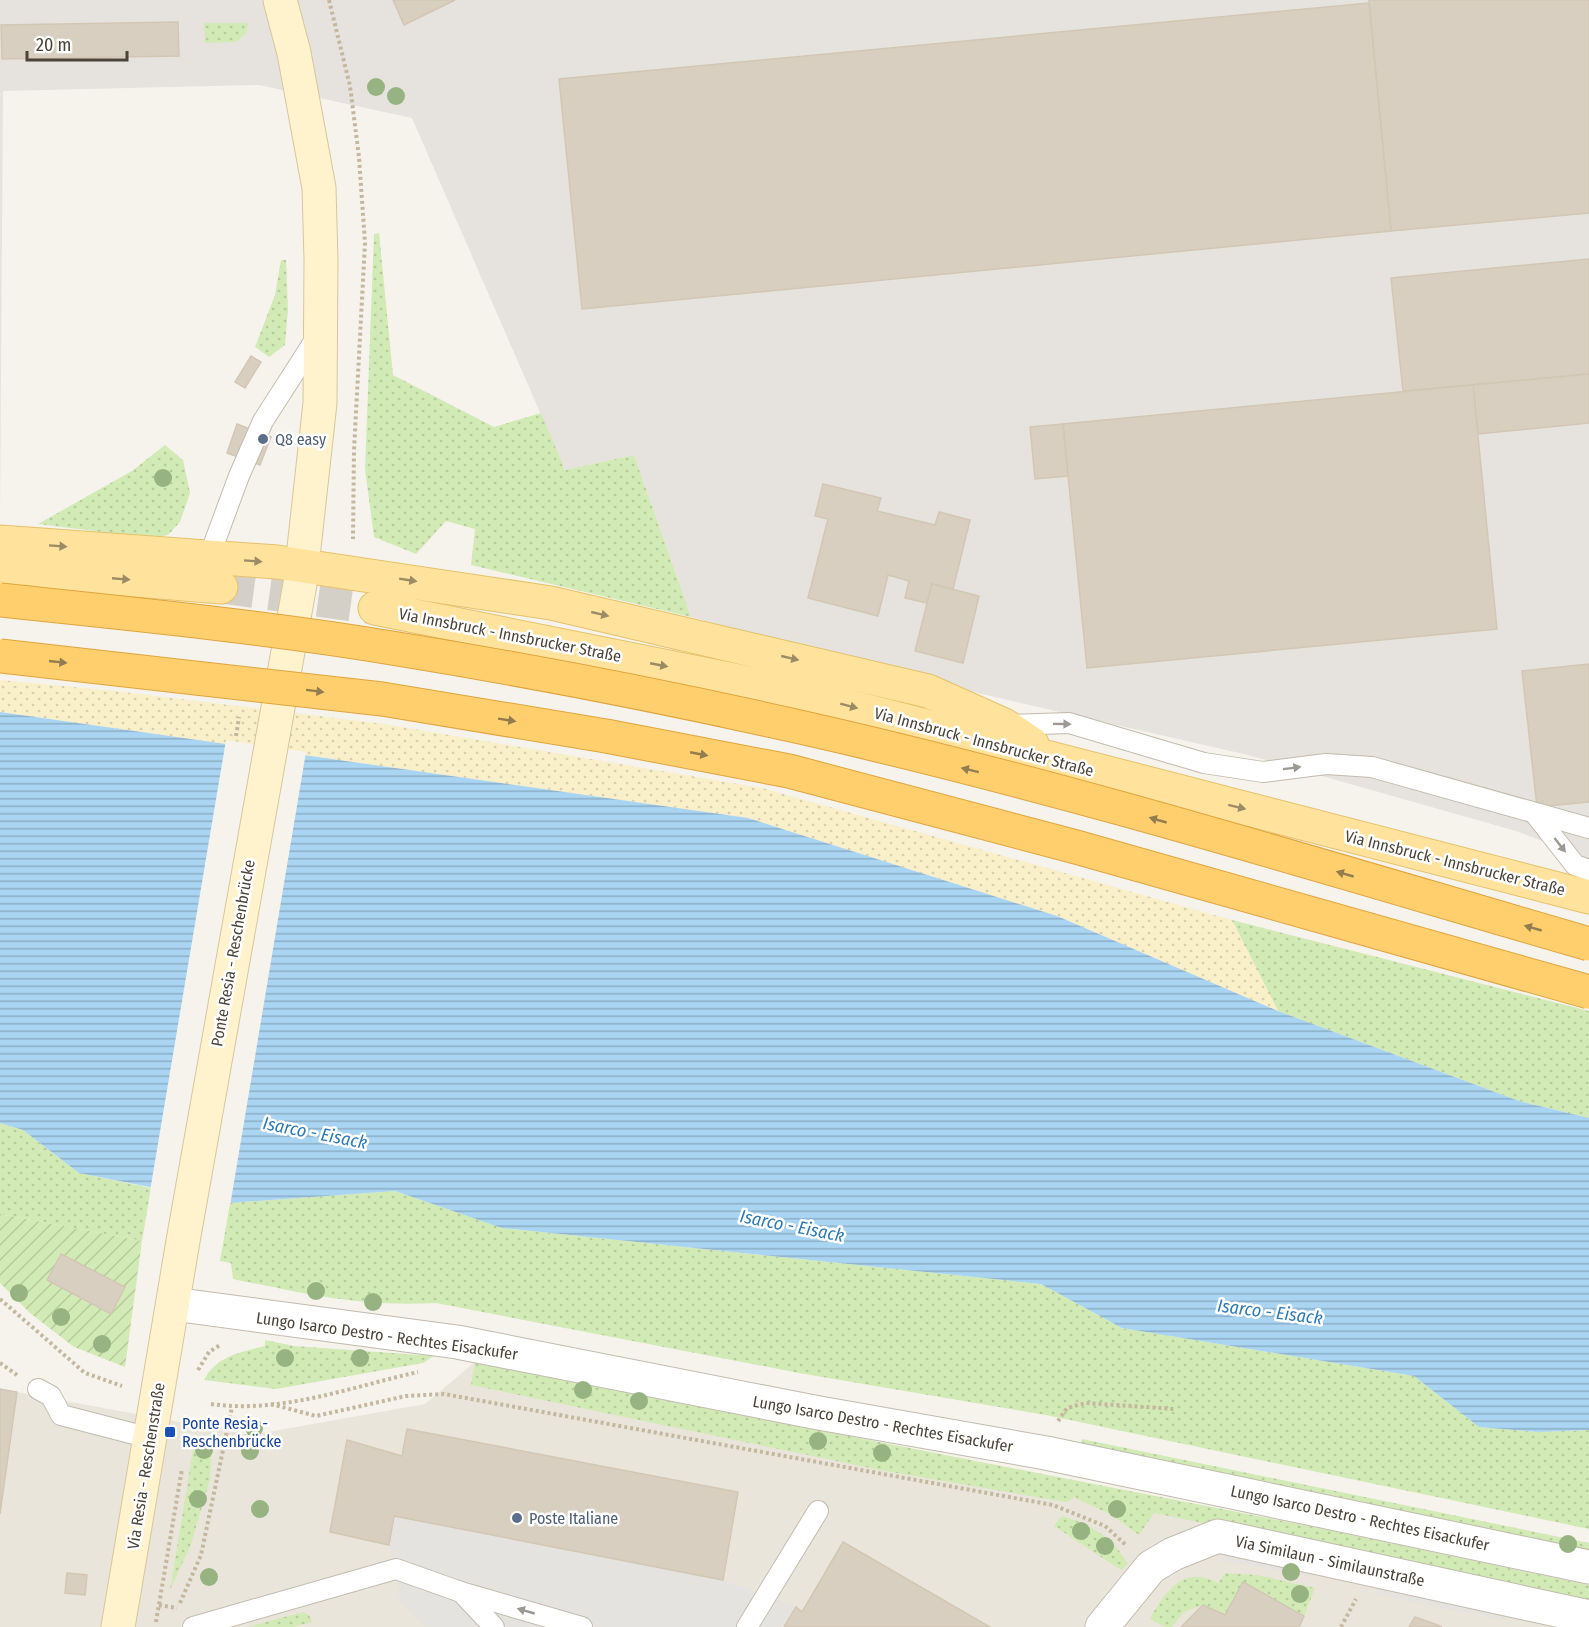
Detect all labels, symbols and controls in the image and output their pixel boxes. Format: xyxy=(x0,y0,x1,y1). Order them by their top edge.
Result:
scale bar xyxy=(27,24,128,62)
text: 20 m xyxy=(36,34,71,56)
place label: Q8 easy xyxy=(275,430,327,449)
marker: Q8 easy xyxy=(256,432,270,446)
one-way arrow xyxy=(49,541,68,551)
one-way arrow xyxy=(243,556,262,566)
one-way arrow xyxy=(112,574,131,584)
one-way arrow xyxy=(399,576,418,585)
street label: Via Innsbruck - Innsbrucker Straße xyxy=(397,604,623,666)
one-way arrow xyxy=(591,610,610,619)
one-way arrow xyxy=(781,654,799,664)
one-way arrow xyxy=(49,657,68,667)
one-way arrow xyxy=(649,661,668,670)
one-way arrow xyxy=(305,687,324,696)
one-way arrow xyxy=(840,702,858,712)
street label: Via Innsbruck - Innsbrucker Straße xyxy=(872,704,1096,780)
one-way arrow xyxy=(498,715,517,724)
one-way arrow xyxy=(1053,719,1072,729)
one-way arrow xyxy=(690,750,709,759)
one-way arrow xyxy=(1283,763,1302,773)
one-way arrow xyxy=(961,764,979,774)
one-way arrow xyxy=(1228,803,1246,813)
one-way arrow xyxy=(1149,814,1167,824)
street label: Via Innsbruck - Innsbrucker Straße xyxy=(1343,826,1567,900)
one-way arrow xyxy=(1553,838,1565,853)
street label: Ponte Resia - Reschenbrücke xyxy=(207,858,259,1048)
one-way arrow xyxy=(1336,869,1354,878)
one-way arrow xyxy=(1524,923,1542,932)
water label: Isarco - Eisack xyxy=(261,1112,369,1154)
water label: Isarco - Eisack xyxy=(738,1205,846,1247)
water label: Isarco - Eisack xyxy=(1216,1295,1324,1329)
street label: Lungo Isarco Destro - Rechtes Eisackufer xyxy=(255,1308,519,1364)
street label: Via Resia - Reschenstraße xyxy=(123,1381,169,1551)
street label: Lungo Isarco Destro - Rechtes Eisackufer xyxy=(751,1392,1015,1456)
place label: Ponte Resia - Reschenbrücke xyxy=(182,1414,281,1451)
marker: Ponte Resia - Reschenbrücke xyxy=(163,1425,177,1439)
street label: Lungo Isarco Destro - Rechtes Eisackufer xyxy=(1229,1481,1491,1555)
place label: Poste Italiane xyxy=(529,1509,618,1528)
marker: Poste Italiane xyxy=(510,1511,524,1525)
street label: Via Similaun - Similaunstraße xyxy=(1234,1532,1426,1590)
one-way arrow xyxy=(517,1606,535,1615)

